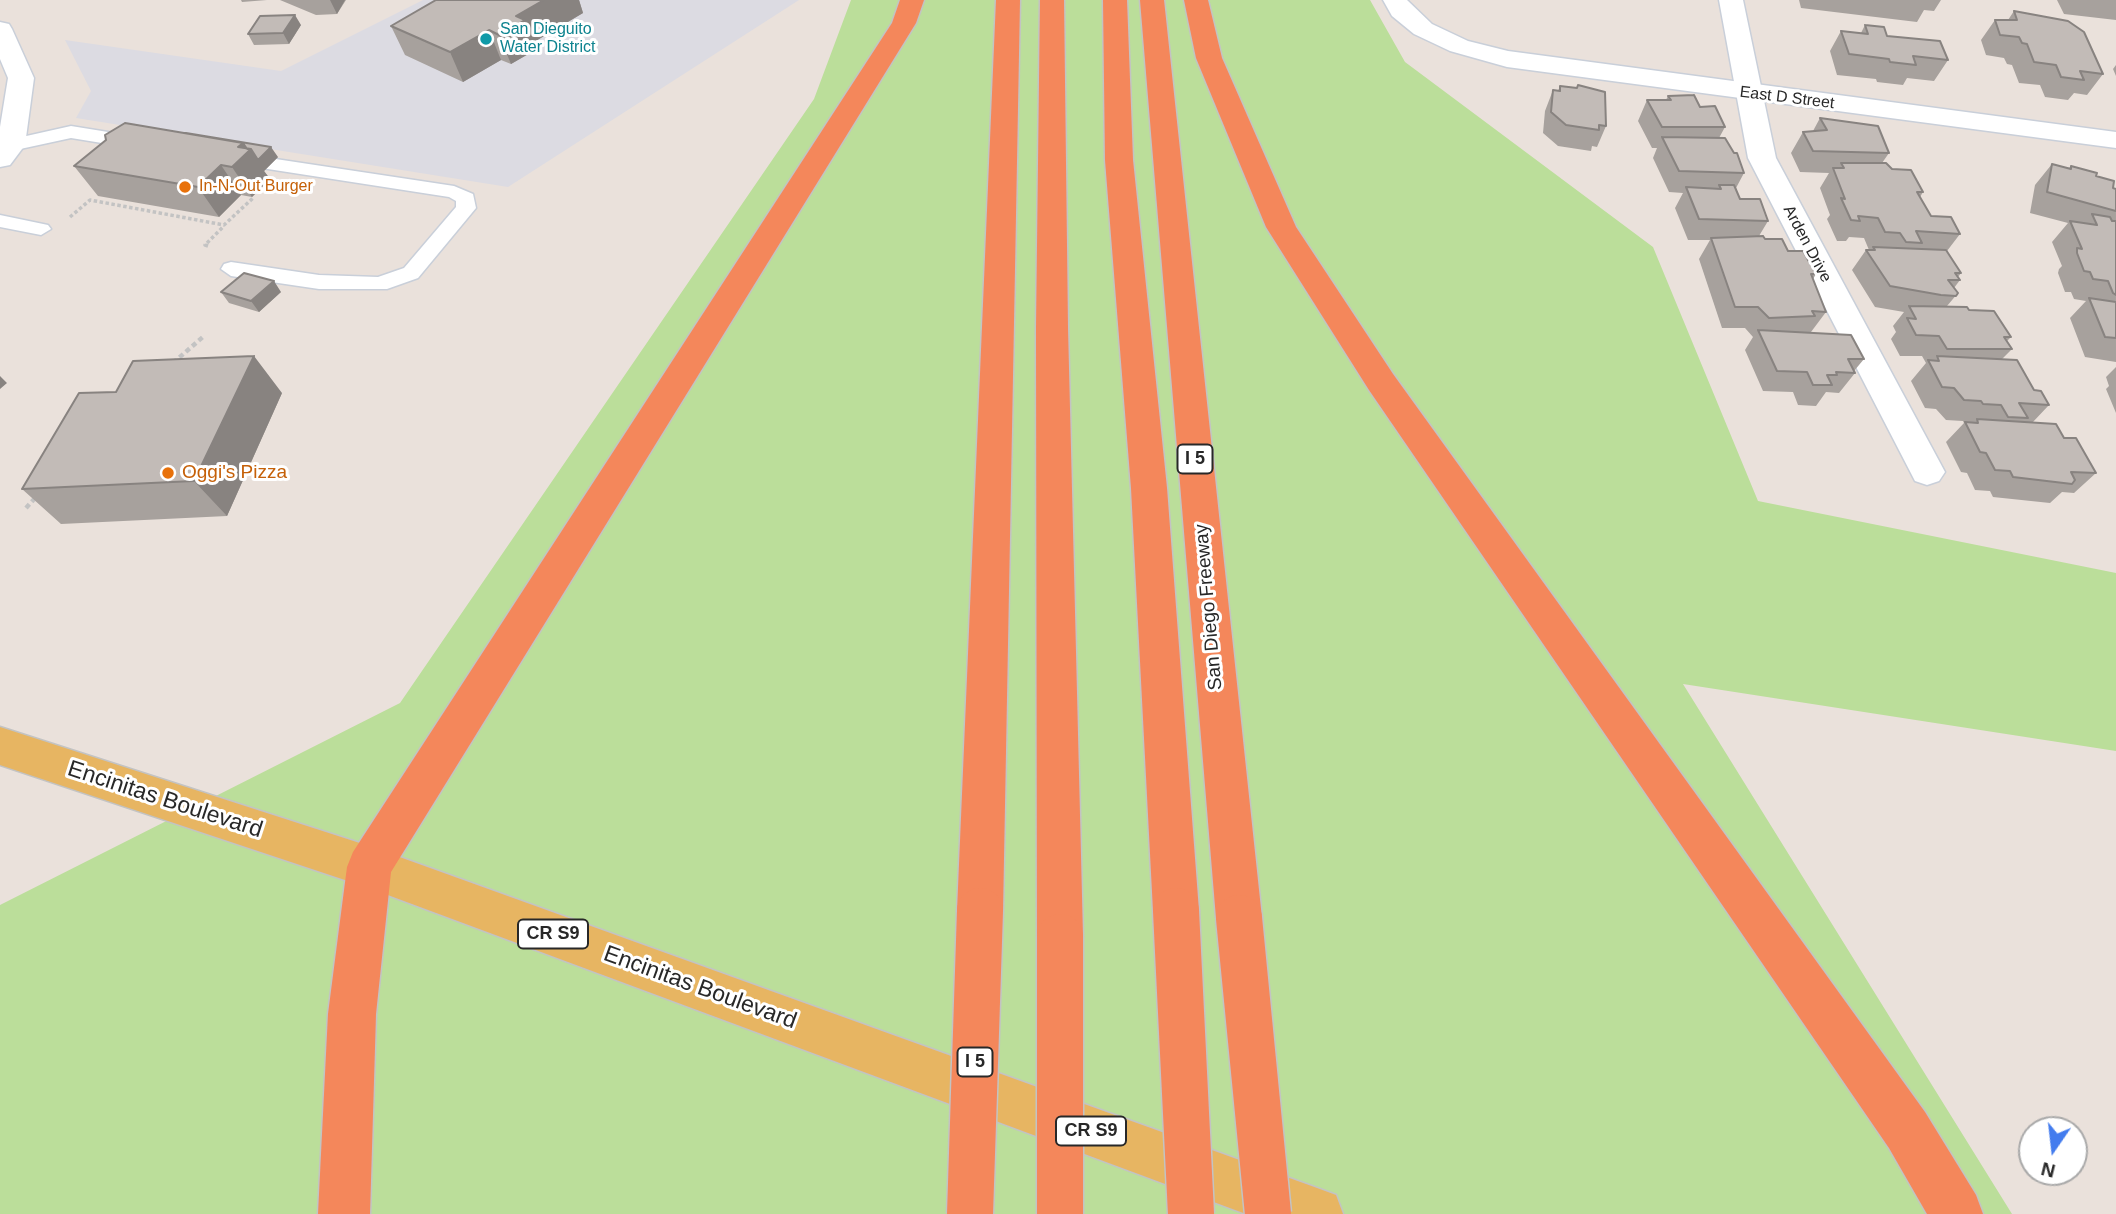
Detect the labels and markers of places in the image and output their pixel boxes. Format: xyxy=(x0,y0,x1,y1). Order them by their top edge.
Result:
place label: San Dieguito Water District xyxy=(500,20,595,58)
marker: San Dieguito Water District xyxy=(478,31,494,47)
place label: In-N-Out Burger xyxy=(199,177,313,197)
marker: In-N-Out Burger xyxy=(177,179,193,195)
place label: Oggi's Pizza xyxy=(182,462,287,484)
marker: Oggi's Pizza xyxy=(160,465,176,481)

